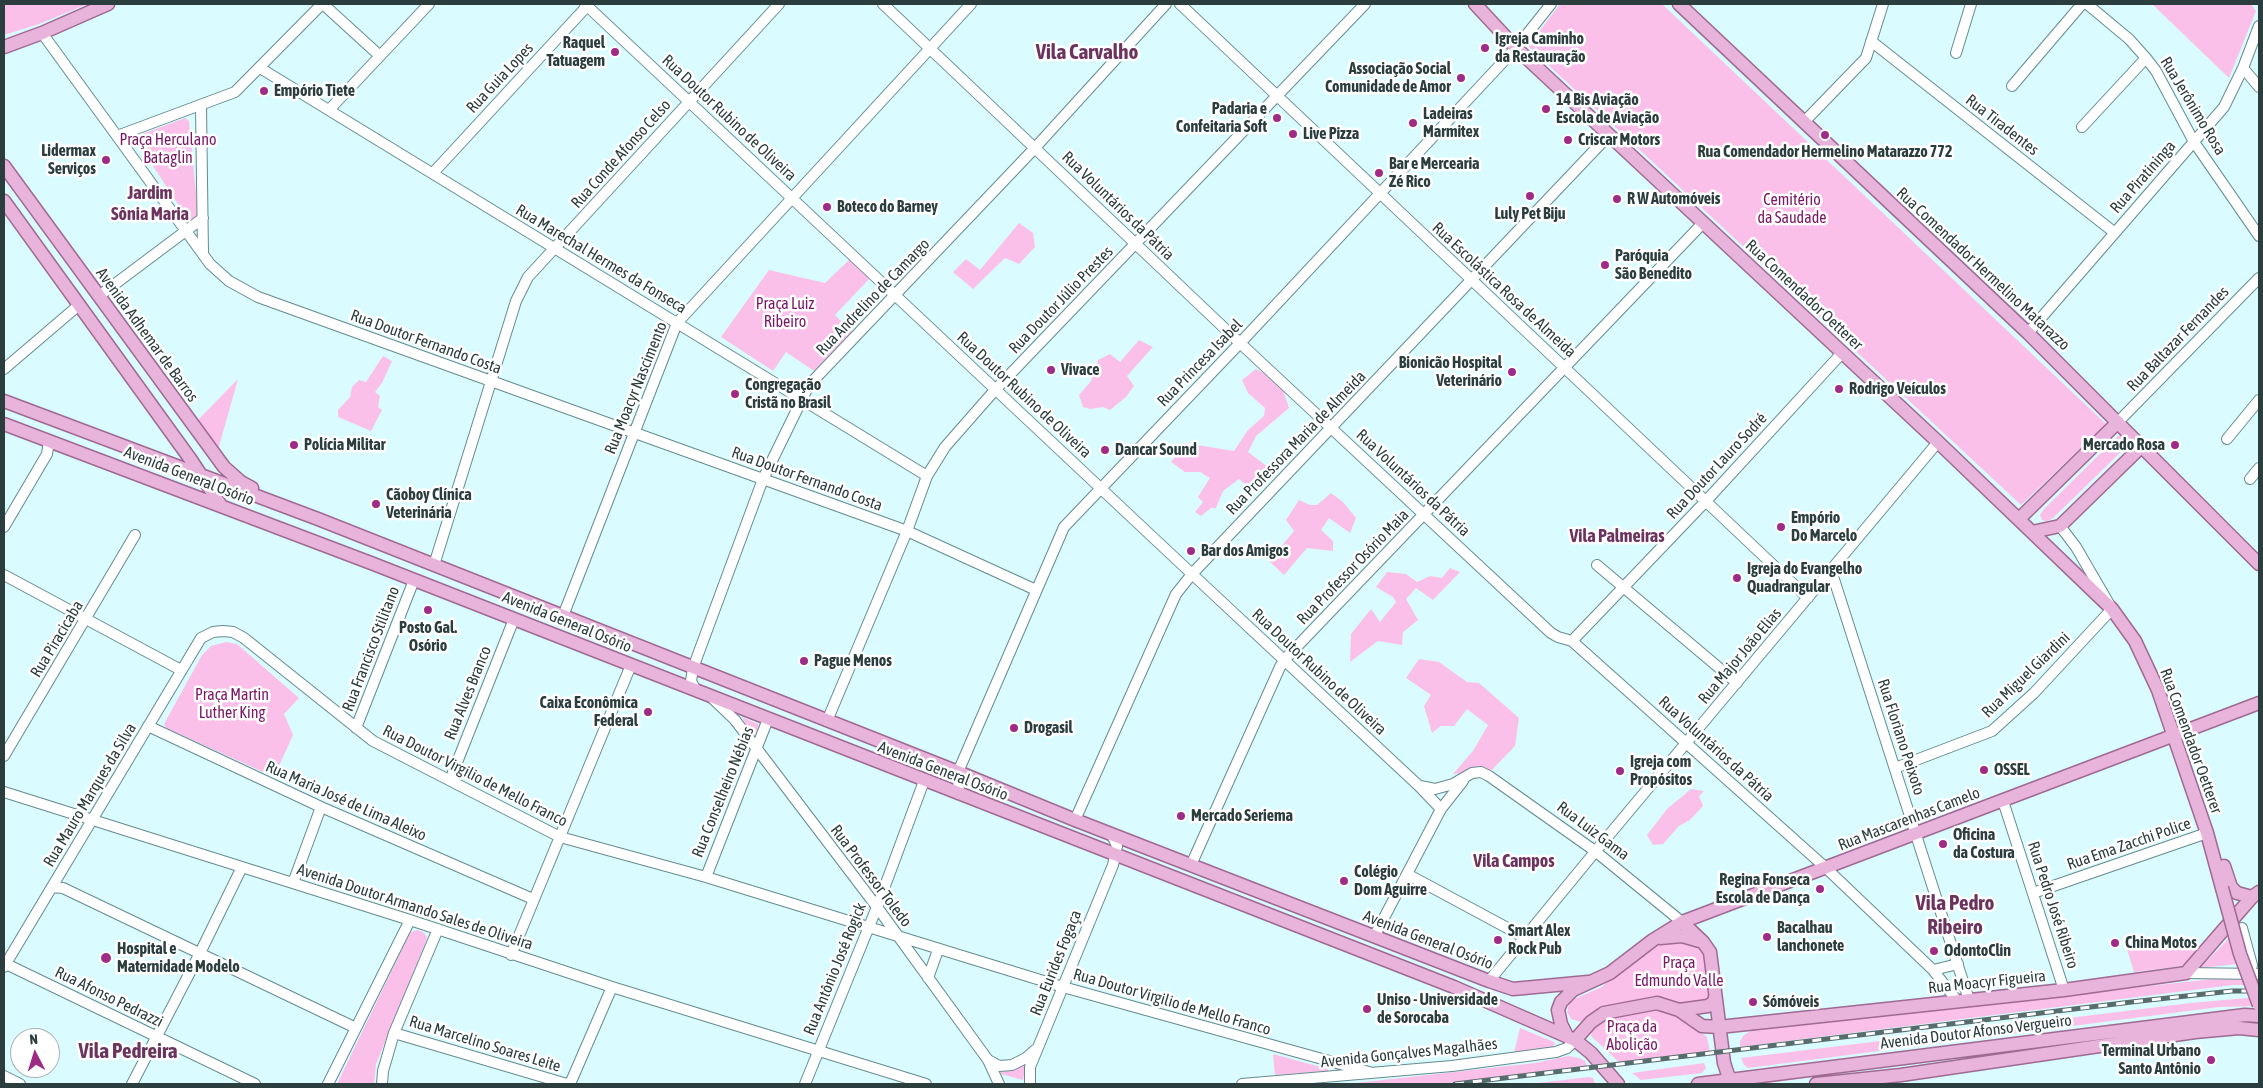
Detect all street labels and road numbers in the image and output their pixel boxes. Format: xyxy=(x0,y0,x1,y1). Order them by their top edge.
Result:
street label: Rua Guia Lopes xyxy=(463,39,537,117)
street label: Rua Doutor Rubino de Oliveira xyxy=(658,51,800,185)
street label: Rua Jerônimo Rosa xyxy=(2156,53,2230,159)
street label: Rua Tiradentes xyxy=(1962,90,2042,160)
street label: Rua Conde Afonso Celso xyxy=(567,96,675,212)
street label: Rua Piratininga xyxy=(2106,137,2180,217)
street label: Rua Voluntários da Pátria xyxy=(1058,148,1178,264)
street label: Rua Comendador Hermelino Matarazzo xyxy=(1892,184,2074,354)
street label: Rua Marechal Hermes da Fonseca xyxy=(512,200,690,318)
street label: Rua Escolástica Rosa de Almeida xyxy=(1428,218,1580,362)
street label: Rua Andrelino de Camargo xyxy=(812,235,934,359)
street label: Rua Comendador Oetterer xyxy=(1741,236,1867,354)
street label: Rua Doutor Júlio Prestes xyxy=(1005,242,1117,358)
street label: Avenida Adhemar de Barros xyxy=(92,264,202,406)
street label: Rua Baltazar Fernandes xyxy=(2123,283,2233,395)
street label: Rua Doutor Fernando Costa xyxy=(348,306,504,378)
street label: Rua Princesa Isabel xyxy=(1153,315,1247,411)
street label: Rua Moacyr Nascimento xyxy=(601,319,671,457)
street label: Rua Doutor Rubino de Oliveira xyxy=(953,328,1095,462)
street label: Rua Professora Maria de Almeida xyxy=(1222,367,1370,519)
street label: Rua Doutor Lauro Sodré xyxy=(1663,409,1771,523)
street label: Rua Voluntários da Pátria xyxy=(1352,425,1474,541)
street label: Avenida General Osório xyxy=(121,442,257,510)
street label: Rua Doutor Fernando Costa xyxy=(729,443,885,515)
street label: Rua Professor Osório Maia xyxy=(1293,505,1413,629)
street label: Rua Francisco Stilitano xyxy=(338,584,404,714)
street label: Avenida General Osório xyxy=(500,587,634,657)
street label: Rua Piracicaba xyxy=(27,597,87,681)
street label: Rua Major João Elias xyxy=(1694,604,1786,708)
street label: Rua Doutor Rubino de Oliveira xyxy=(1248,605,1390,739)
street label: Rua Miguel Giardini xyxy=(1978,628,2074,722)
street label: Rua Alves Branco xyxy=(440,643,496,743)
street label: Rua Comendador Oetterer xyxy=(2156,666,2226,816)
street label: Rua Floriano Peixoto xyxy=(1873,676,1929,798)
street label: Rua Voluntários da Pátria xyxy=(1654,692,1778,806)
street label: Rua Mauro Marques da Silva xyxy=(39,720,141,870)
street label: Rua Doutor Virgilio de Mello Franco xyxy=(379,721,571,831)
street label: Rua Conselheiro Nébias xyxy=(688,724,758,860)
street label: Avenida General Osório xyxy=(875,737,1011,805)
street label: Rua Maria José de Lima Aleixo xyxy=(263,757,429,845)
street label: Rua Mascarenhas Camelo xyxy=(1835,783,1983,855)
street label: Rua Luiz Gama xyxy=(1553,798,1633,864)
street label: Rua Ema Zacchi Police xyxy=(2065,814,2193,874)
street label: Rua Professor Toledo xyxy=(826,821,916,931)
street label: Rua Pedro José Ribeiro xyxy=(2023,839,2083,971)
street label: Avenida Doutor Armando Sales de Oliveira xyxy=(295,860,535,954)
street label: Rua Antônio José Rogick xyxy=(800,900,870,1038)
street label: Avenida General Osório xyxy=(1360,906,1496,974)
street label: Rua Eurides Fogaça xyxy=(1026,907,1086,1019)
street label: Rua Afonso Pedrazzi xyxy=(52,963,166,1031)
street label: Rua Doutor Virgilio de Mello Franco xyxy=(1071,965,1273,1039)
street label: Rua Moacyr Figueira xyxy=(1927,966,2047,998)
street label: Avenida Doutor Afonso Vergueiro xyxy=(1879,1011,2073,1053)
street label: Rua Marcelino Soares Leite xyxy=(407,1012,563,1076)
street label: Avenida Gonçalves Magalhães xyxy=(1320,1034,1498,1072)

